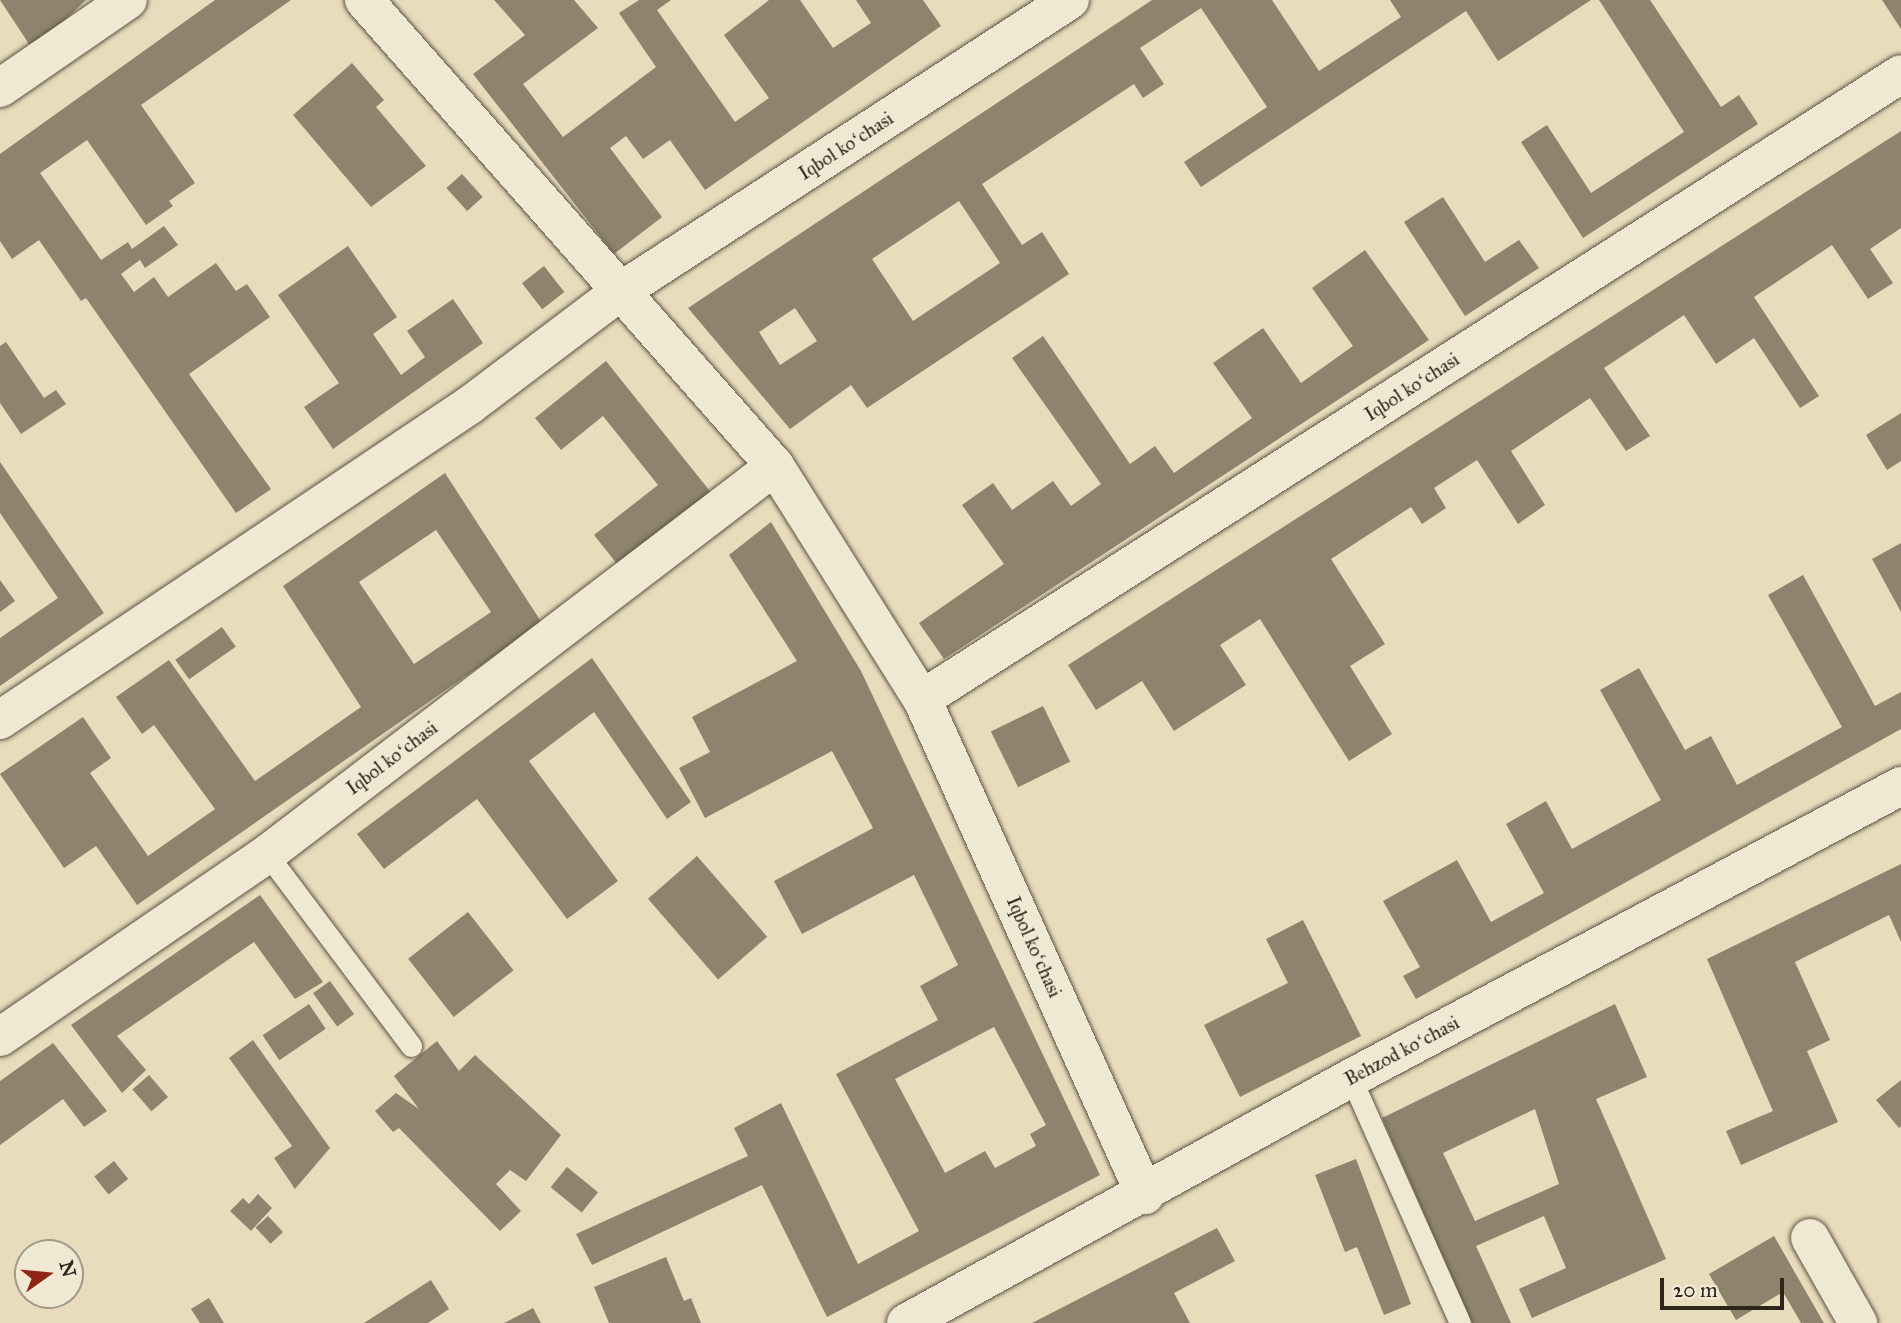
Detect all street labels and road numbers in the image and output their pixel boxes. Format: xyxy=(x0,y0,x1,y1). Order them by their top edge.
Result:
street label: Iqbol koʻchasi xyxy=(794,107,898,185)
street label: Iqbol koʻchasi xyxy=(1360,348,1464,426)
street label: Iqbol koʻchasi xyxy=(342,716,442,800)
street label: Iqbol koʻchasi xyxy=(1002,893,1066,1001)
street label: Behzod koʻchasi xyxy=(1341,1011,1463,1091)

